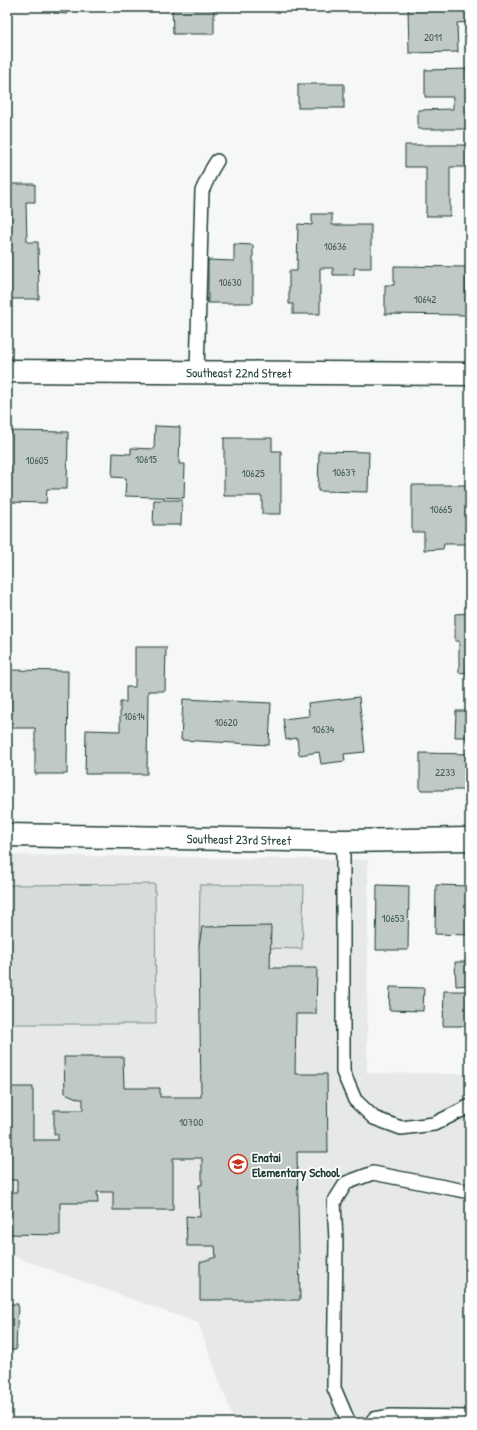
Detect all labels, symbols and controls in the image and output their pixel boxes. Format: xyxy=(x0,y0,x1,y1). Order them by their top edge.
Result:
house number: 2011 xyxy=(424,30,442,44)
house number: 10636 xyxy=(324,239,347,253)
house number: 10630 xyxy=(218,275,242,289)
house number: 10642 xyxy=(414,292,436,306)
street label: Southeast 22nd Street xyxy=(186,363,292,382)
house number: 10615 xyxy=(135,452,157,466)
house number: 10605 xyxy=(26,453,49,467)
house number: 10637 xyxy=(332,465,356,479)
house number: 10625 xyxy=(241,466,265,480)
house number: 10665 xyxy=(430,502,453,516)
house number: 10614 xyxy=(123,709,145,723)
house number: 10620 xyxy=(214,715,238,729)
house number: 10634 xyxy=(312,722,334,736)
house number: 2233 xyxy=(435,765,455,779)
street label: Southeast 23rd Street xyxy=(187,829,292,849)
house number: 10653 xyxy=(382,911,405,925)
house number: 10700 xyxy=(179,1115,203,1129)
place label: Enatai Elementary School xyxy=(252,1148,340,1182)
school or university icon: Enatai Elementary School xyxy=(227,1153,249,1175)

